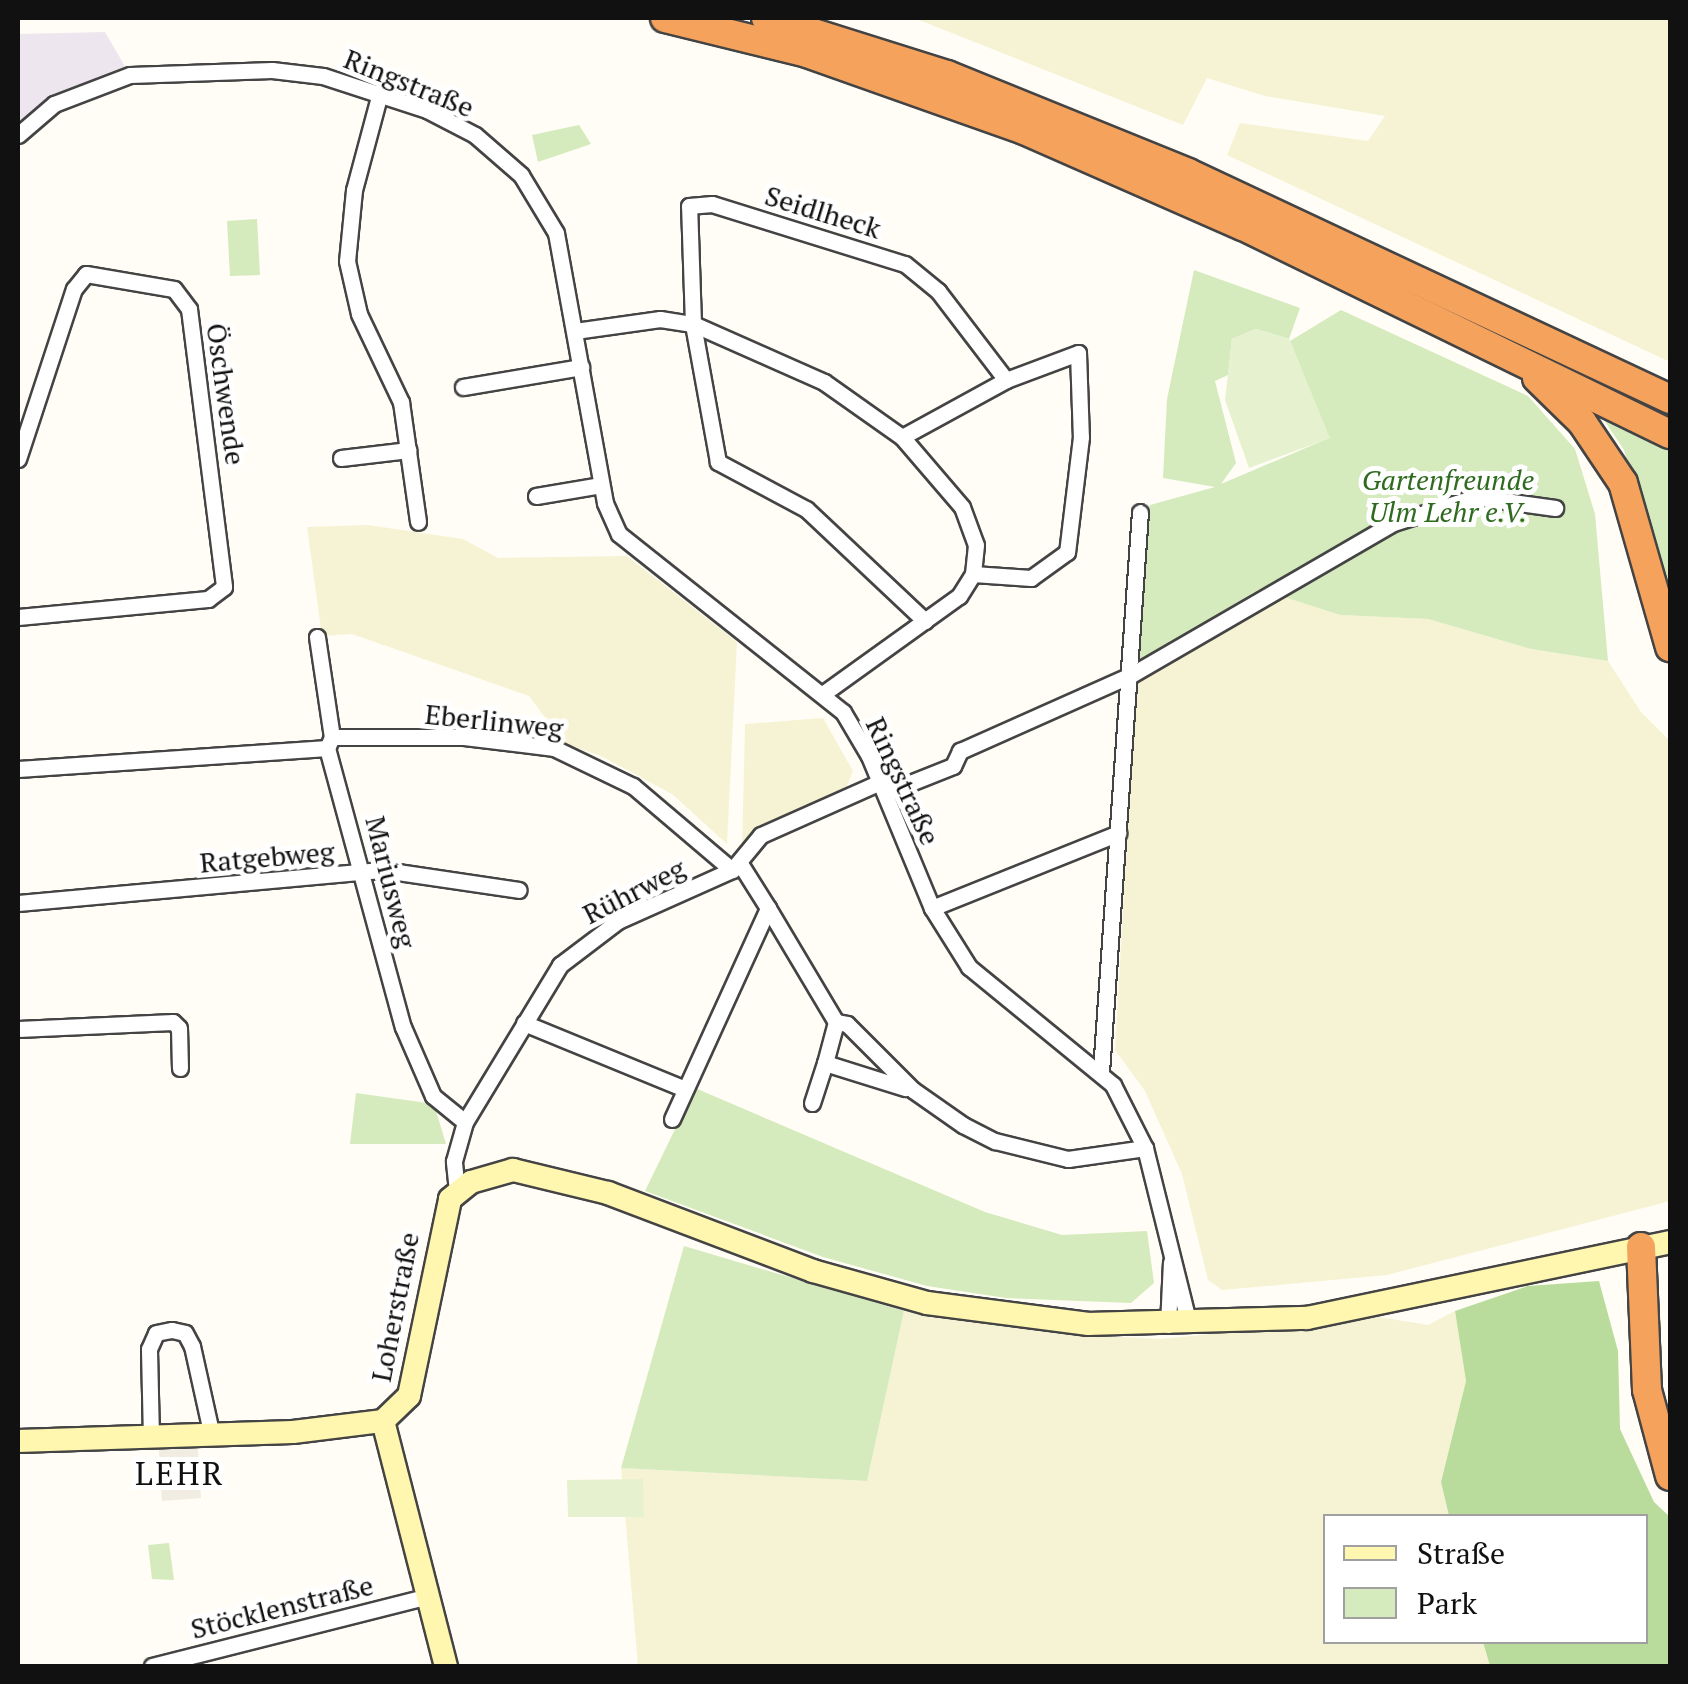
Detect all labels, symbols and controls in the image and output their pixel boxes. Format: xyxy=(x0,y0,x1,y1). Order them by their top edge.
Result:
street label: Ringstraße xyxy=(339,42,479,124)
street label: Seidlheck xyxy=(761,178,885,246)
street label: Öschwende xyxy=(199,321,253,467)
park label: Gartenfreunde Ulm Lehr e.V. xyxy=(1362,463,1534,529)
street label: Eberlinweg xyxy=(423,697,565,745)
street label: Ringstraße xyxy=(859,712,947,850)
street label: Mariusweg xyxy=(358,813,424,951)
street label: Ratgebweg xyxy=(198,834,336,880)
street label: Rührweg xyxy=(577,851,691,931)
street label: Loherstraße xyxy=(364,1229,426,1385)
district label: LEHR xyxy=(135,1454,225,1492)
legend xyxy=(1323,1514,1648,1644)
text: Straße xyxy=(1417,1533,1505,1573)
street label: Stöcklenstraße xyxy=(187,1568,377,1646)
text: Park xyxy=(1417,1583,1477,1623)

